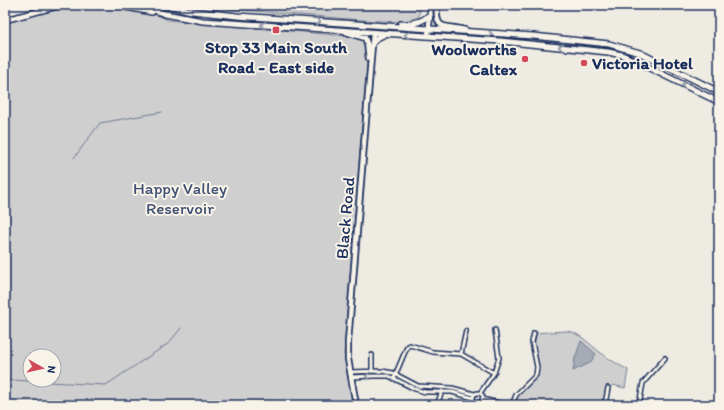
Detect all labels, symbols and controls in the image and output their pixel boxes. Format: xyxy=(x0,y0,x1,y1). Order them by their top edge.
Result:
one-way arrow xyxy=(315,17,321,26)
one-way arrow xyxy=(260,21,266,30)
marker: Stop 33 Main South Road - East side xyxy=(271,25,281,35)
one-way arrow xyxy=(487,29,493,38)
one-way arrow xyxy=(404,31,410,40)
place label: Stop 33 Main South Road - East side xyxy=(205,37,348,77)
place label: Woolworths Caltex xyxy=(431,39,518,79)
one-way arrow xyxy=(558,42,564,51)
place label: Victoria Hotel xyxy=(592,53,693,73)
marker: Woolworths Caltex xyxy=(520,54,530,64)
marker: Victoria Hotel xyxy=(579,58,589,68)
one-way arrow xyxy=(681,82,688,90)
street label: Black Road xyxy=(331,175,359,260)
park label: Happy Valley Reservoir xyxy=(133,178,227,218)
north arrow xyxy=(22,348,62,388)
text: N xyxy=(44,365,58,374)
one-way arrow xyxy=(365,372,371,380)

